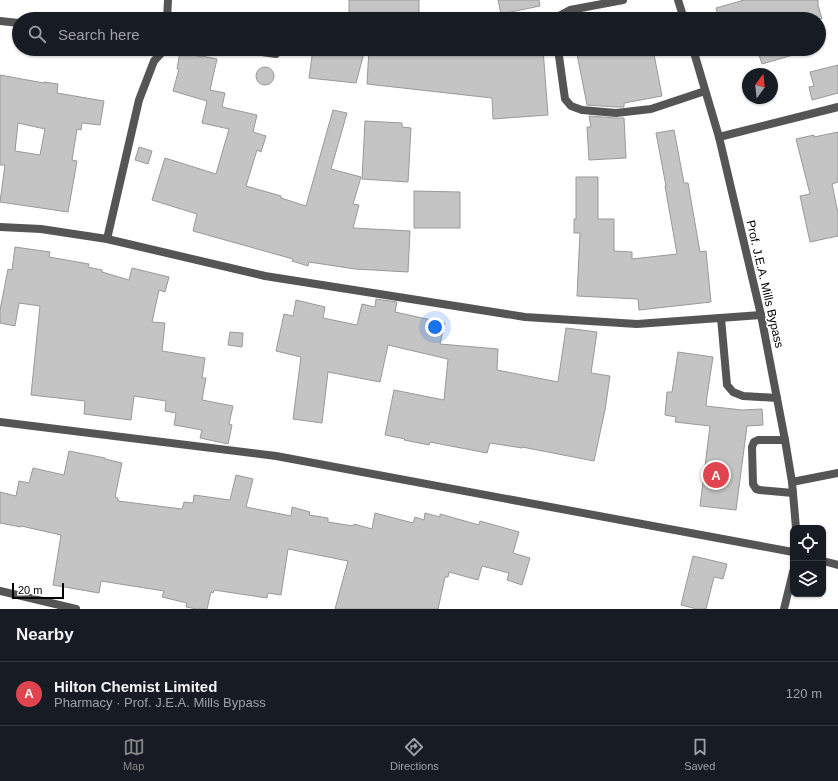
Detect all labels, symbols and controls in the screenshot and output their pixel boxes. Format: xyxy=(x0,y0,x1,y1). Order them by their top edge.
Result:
search box xyxy=(12,12,826,56)
icon: search xyxy=(26,23,48,45)
text: Search here xyxy=(58,26,140,43)
north arrow xyxy=(742,68,778,104)
street label: Prof. J.E.A. Mills Bypass xyxy=(743,219,787,349)
your location xyxy=(425,317,445,337)
pin: A xyxy=(703,460,729,490)
map controls xyxy=(790,525,826,597)
button: locate xyxy=(790,525,826,561)
button: layers xyxy=(790,561,826,597)
scale bar xyxy=(12,581,64,600)
text: 20 m xyxy=(18,584,42,596)
text: Nearby xyxy=(16,625,74,644)
text: Hilton Chemist Limited xyxy=(54,678,217,695)
text: A xyxy=(24,686,34,701)
text: 120 m xyxy=(786,686,822,701)
text: Pharmacy · Prof. J.E.A. Mills Bypass xyxy=(54,695,266,710)
tab: Map xyxy=(123,736,145,772)
tab: Directions xyxy=(390,736,439,772)
tab: Saved xyxy=(684,736,715,772)

